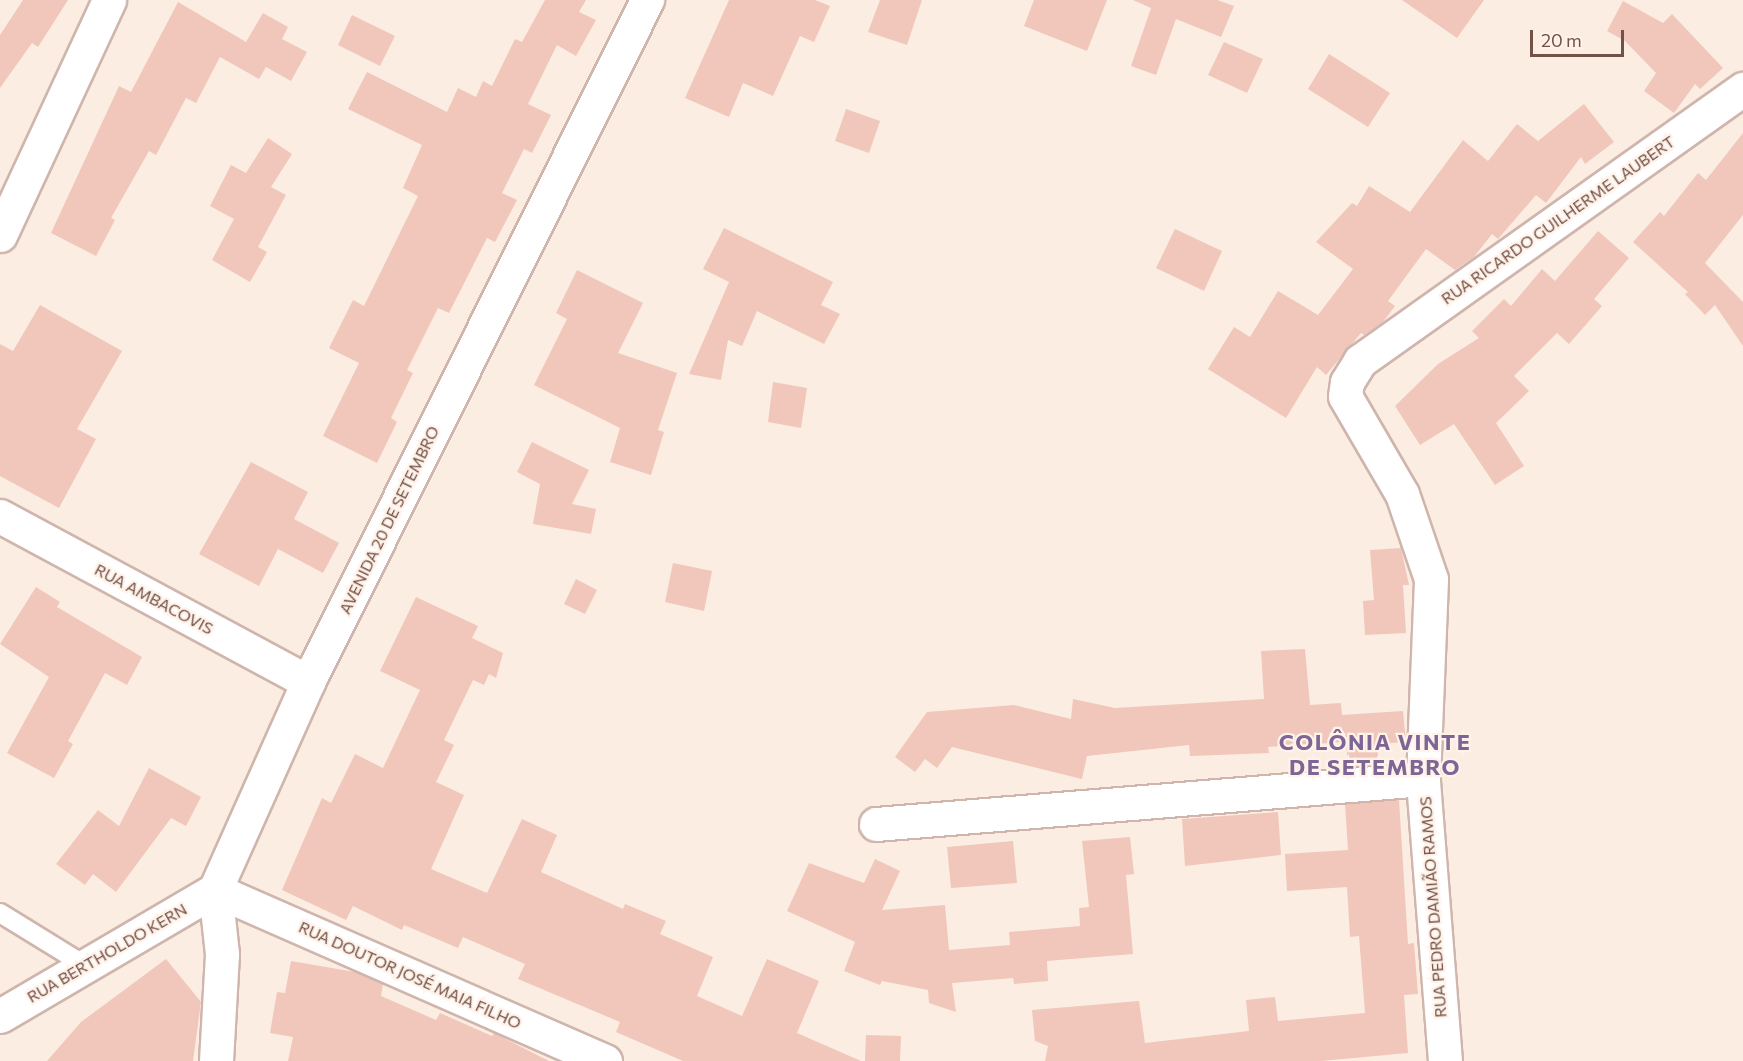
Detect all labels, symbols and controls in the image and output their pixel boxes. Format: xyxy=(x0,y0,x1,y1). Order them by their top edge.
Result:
scale bar xyxy=(1533,18,1628,56)
text: 20 m xyxy=(1541,29,1582,51)
street label: RUA RICARDO GUILHERME LAUBERT xyxy=(1438,132,1678,308)
street label: AVENIDA 20 DE SETEMBRO xyxy=(335,423,443,617)
street label: RUA AMBACOVIS xyxy=(91,560,217,638)
district label: COLÔNIA VINTE DE SETEMBRO xyxy=(1279,728,1471,780)
street label: RUA PEDRO DAMIÃO RAMOS xyxy=(1416,796,1450,1018)
street label: RUA BERTHOLDO KERN xyxy=(24,899,190,1007)
street label: RUA DOUTOR JOSÉ MAIA FILHO xyxy=(296,917,524,1033)

